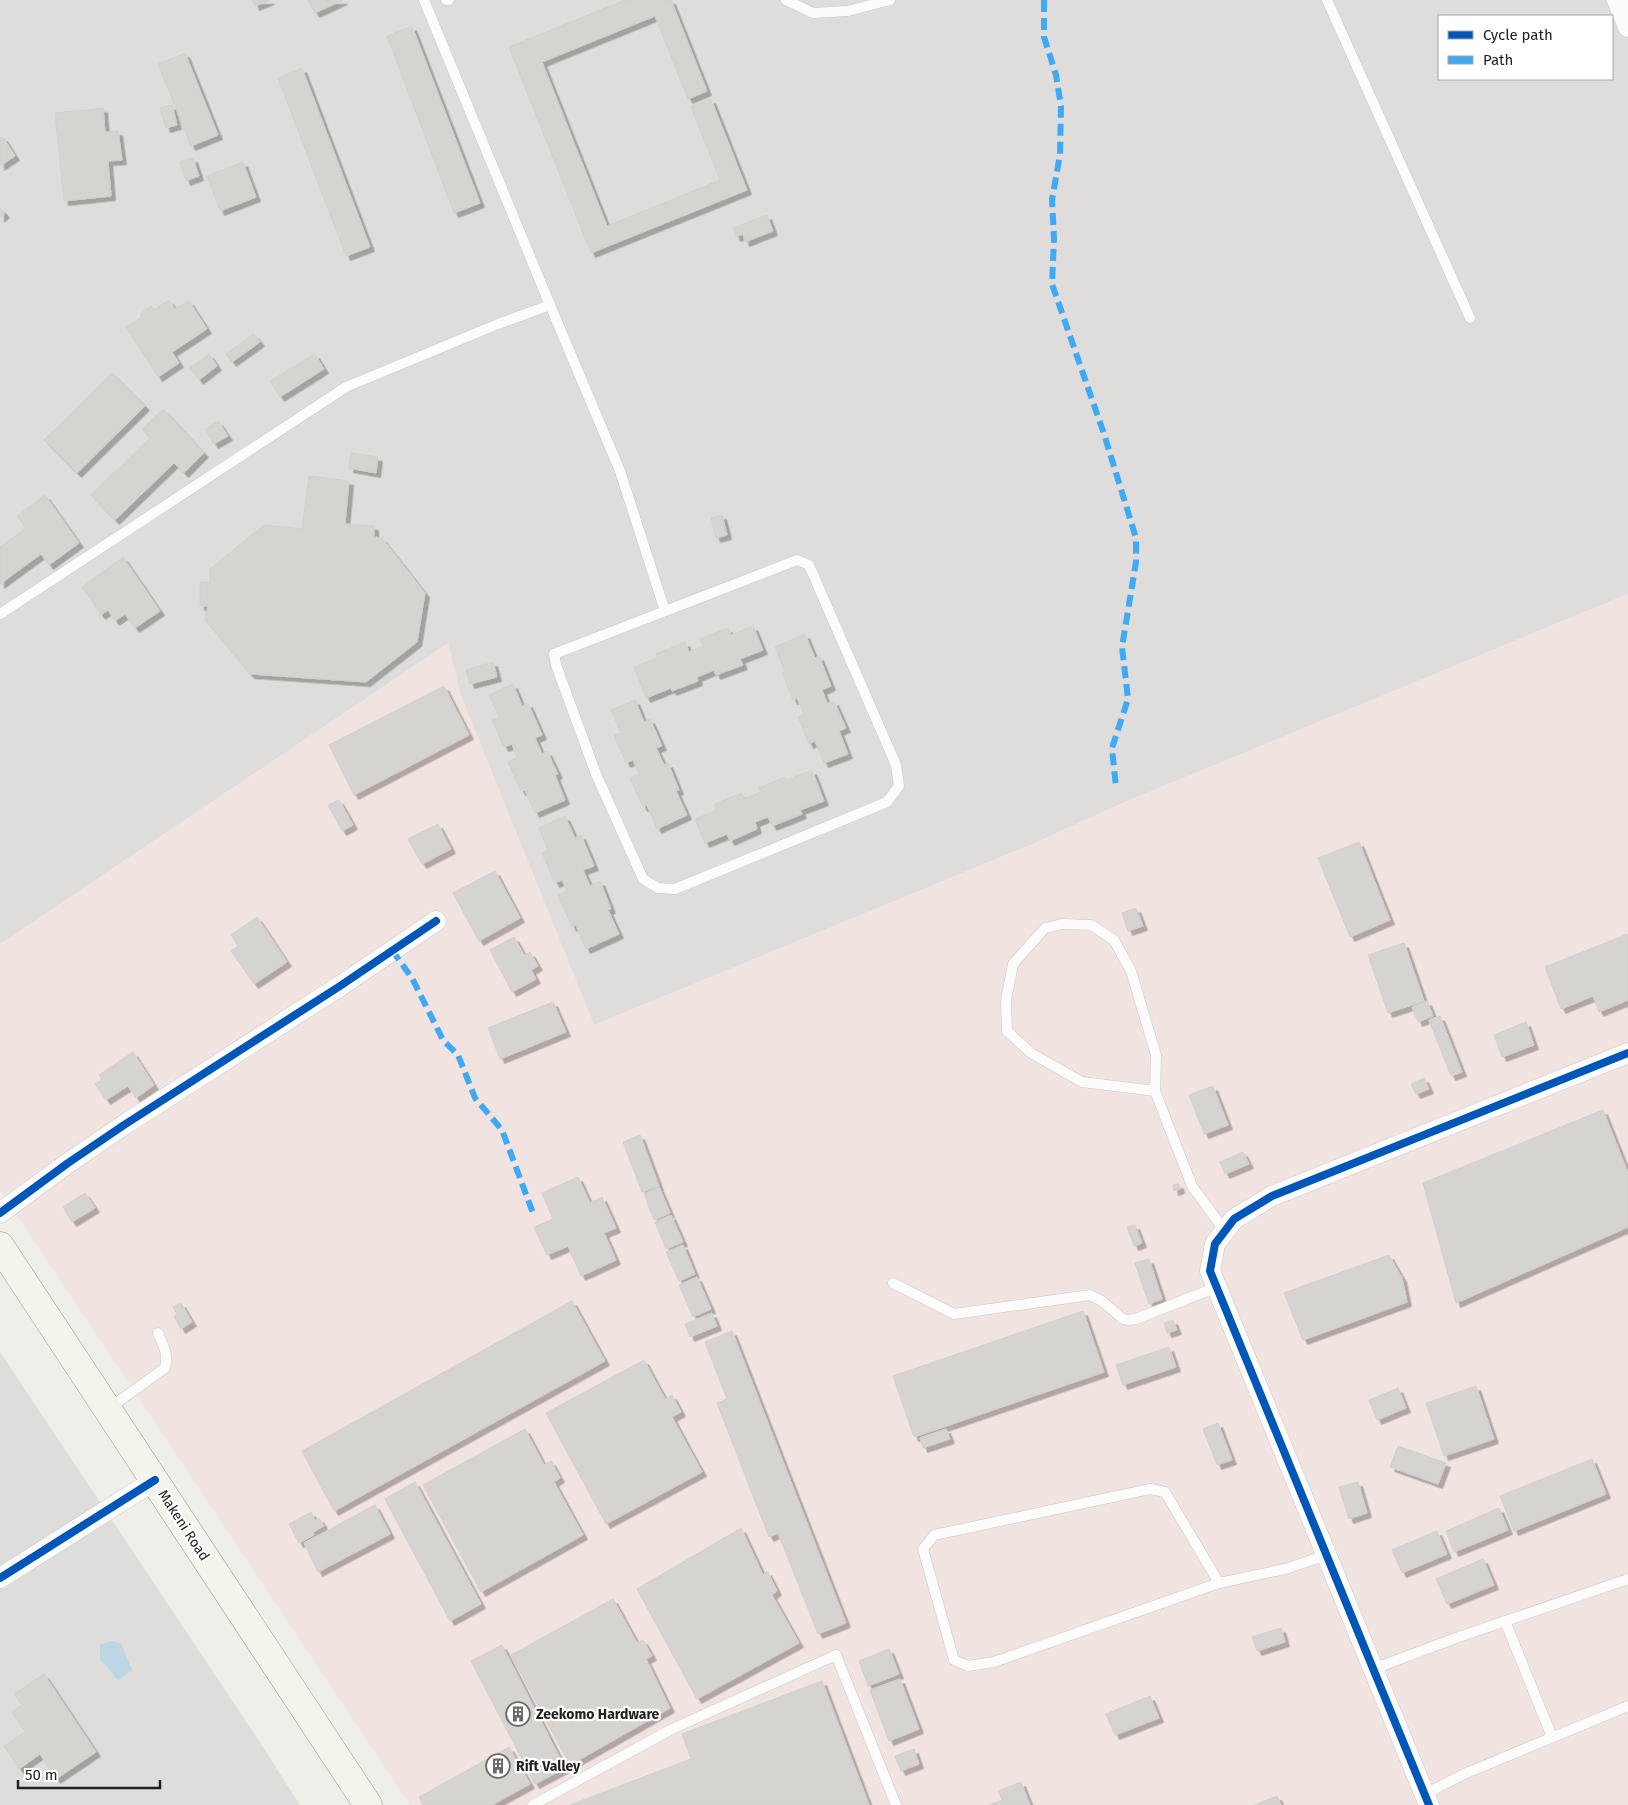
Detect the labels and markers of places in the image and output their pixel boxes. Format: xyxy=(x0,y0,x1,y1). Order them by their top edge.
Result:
building icon: Zeekomo Hardware xyxy=(505,1701,531,1727)
place label: Zeekomo Hardware xyxy=(536,1706,660,1723)
building icon: Rift Valley xyxy=(485,1753,511,1779)
place label: Rift Valley xyxy=(516,1758,581,1775)

